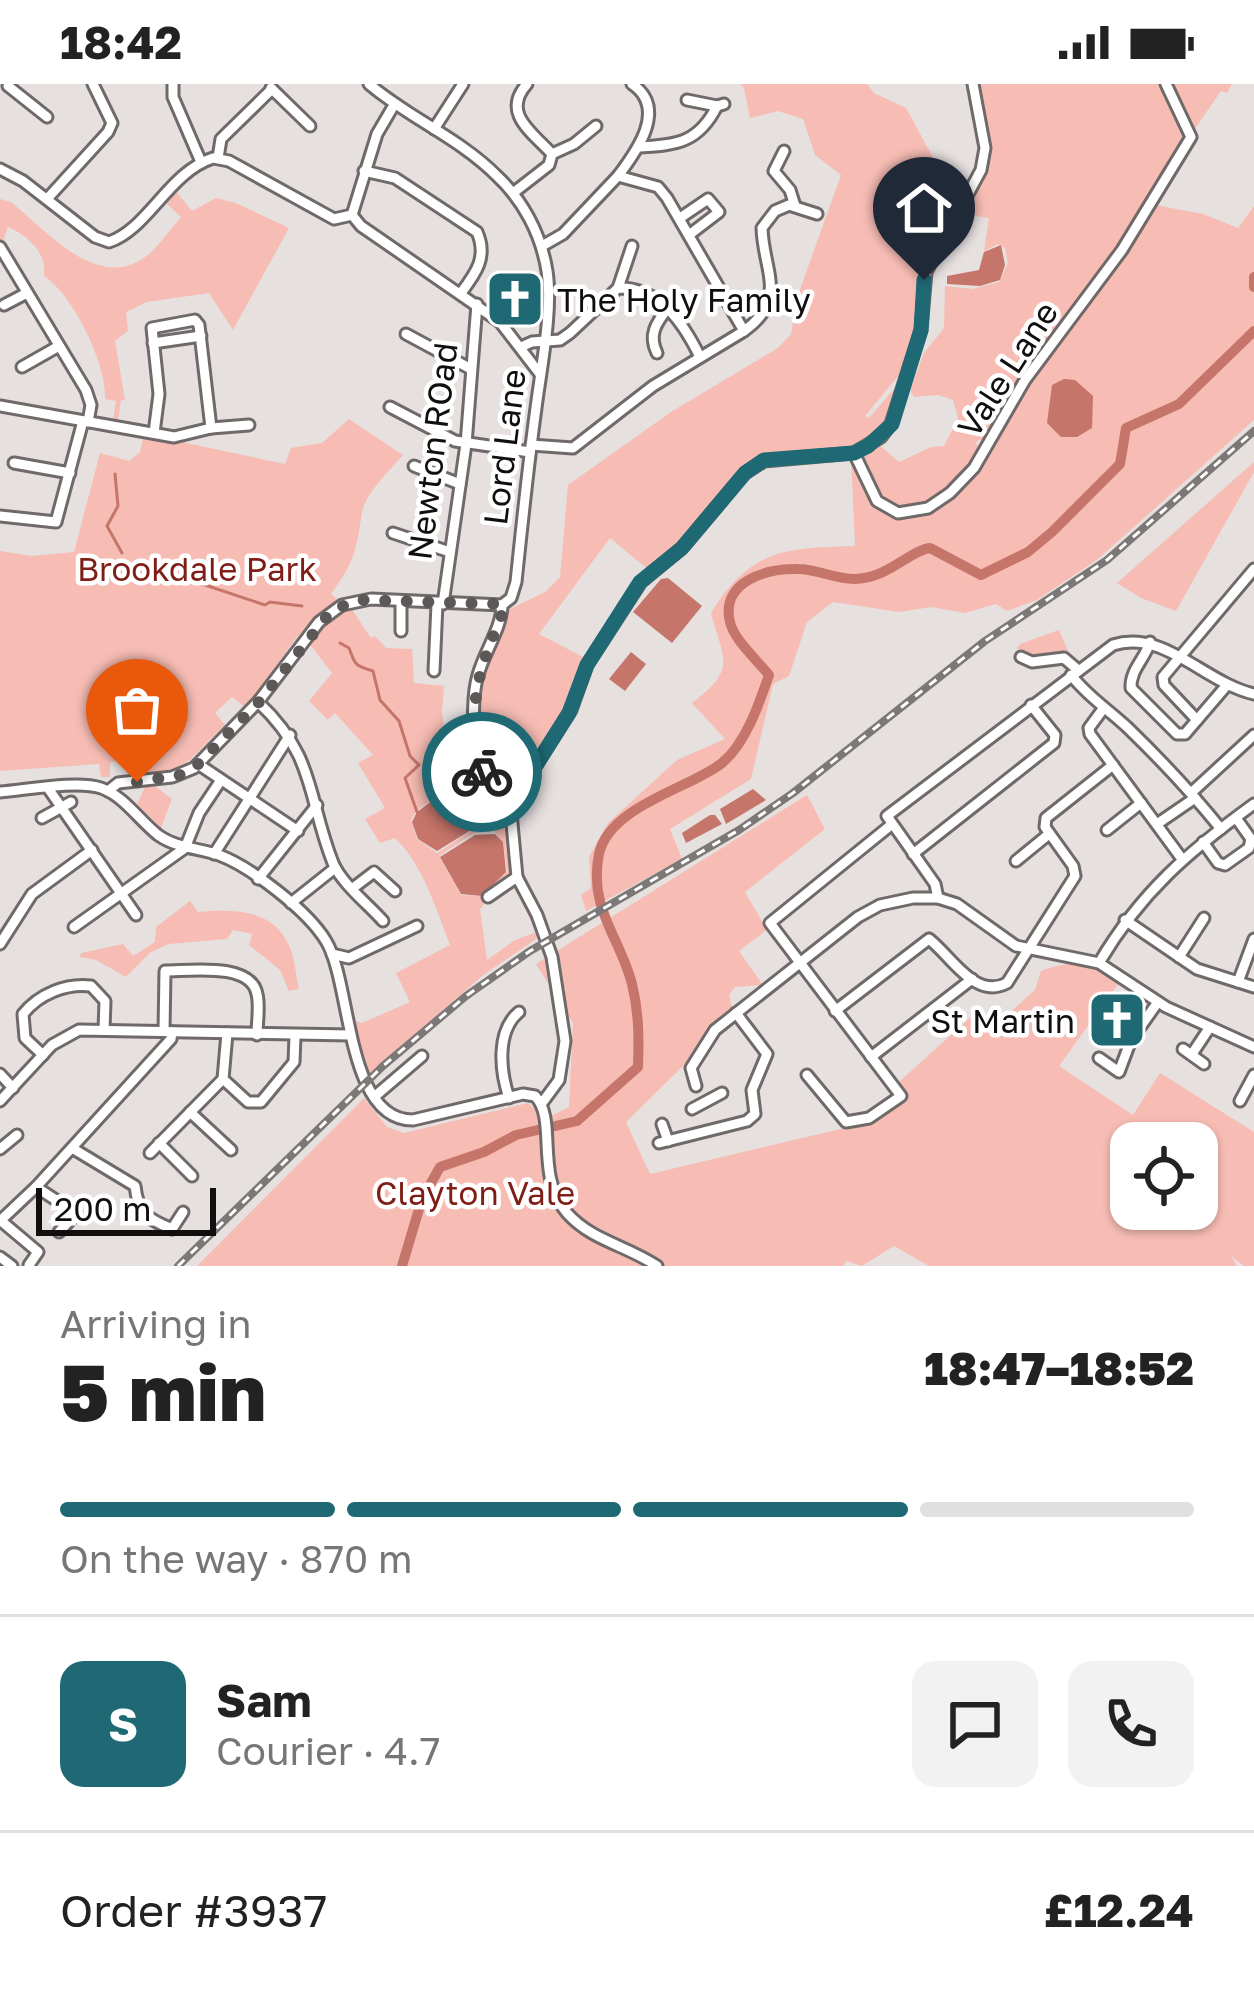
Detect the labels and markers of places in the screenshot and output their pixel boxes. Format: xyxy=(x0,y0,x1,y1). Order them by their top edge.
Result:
pin xyxy=(873,157,975,280)
church icon: The Holy Family xyxy=(484,268,546,330)
place label: The Holy Family xyxy=(557,280,811,319)
pin xyxy=(86,659,188,782)
church icon: St Martin xyxy=(1086,989,1148,1051)
place label: St Martin xyxy=(930,1001,1075,1040)

